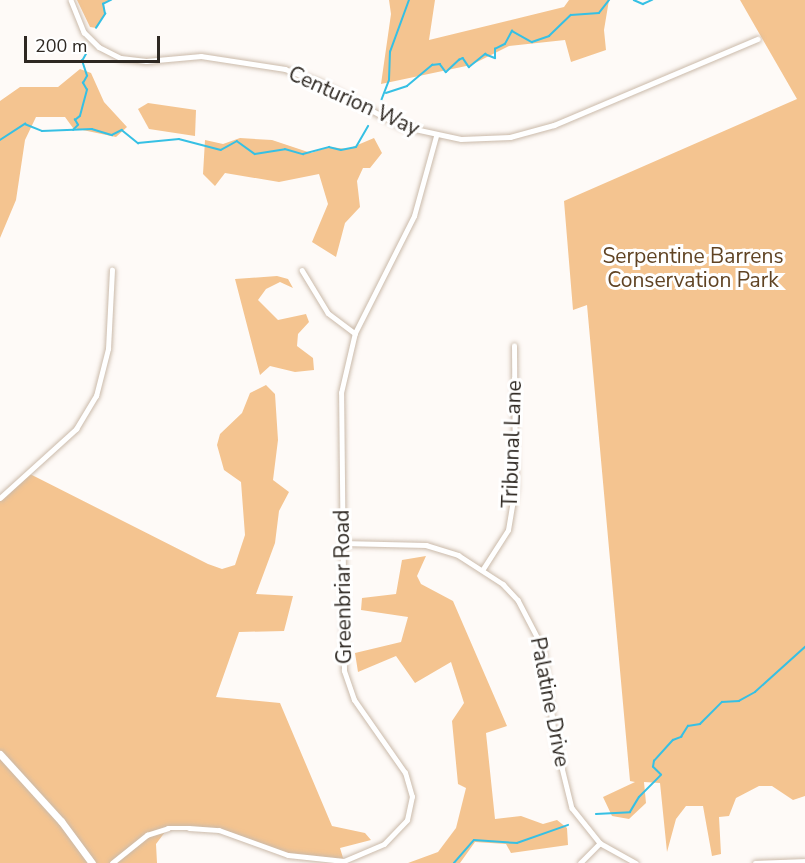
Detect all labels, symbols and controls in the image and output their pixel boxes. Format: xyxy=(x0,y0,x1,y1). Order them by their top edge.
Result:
scale bar xyxy=(27,24,164,62)
text: 200 m xyxy=(35,34,87,58)
street label: Centurion Way xyxy=(285,61,423,141)
park label: Serpentine Barrens Conservation Park xyxy=(602,243,784,293)
street label: Tribunal Lane xyxy=(497,380,527,508)
street label: Greenbriar Road xyxy=(329,510,357,664)
street label: Palatine Drive xyxy=(525,635,575,769)

